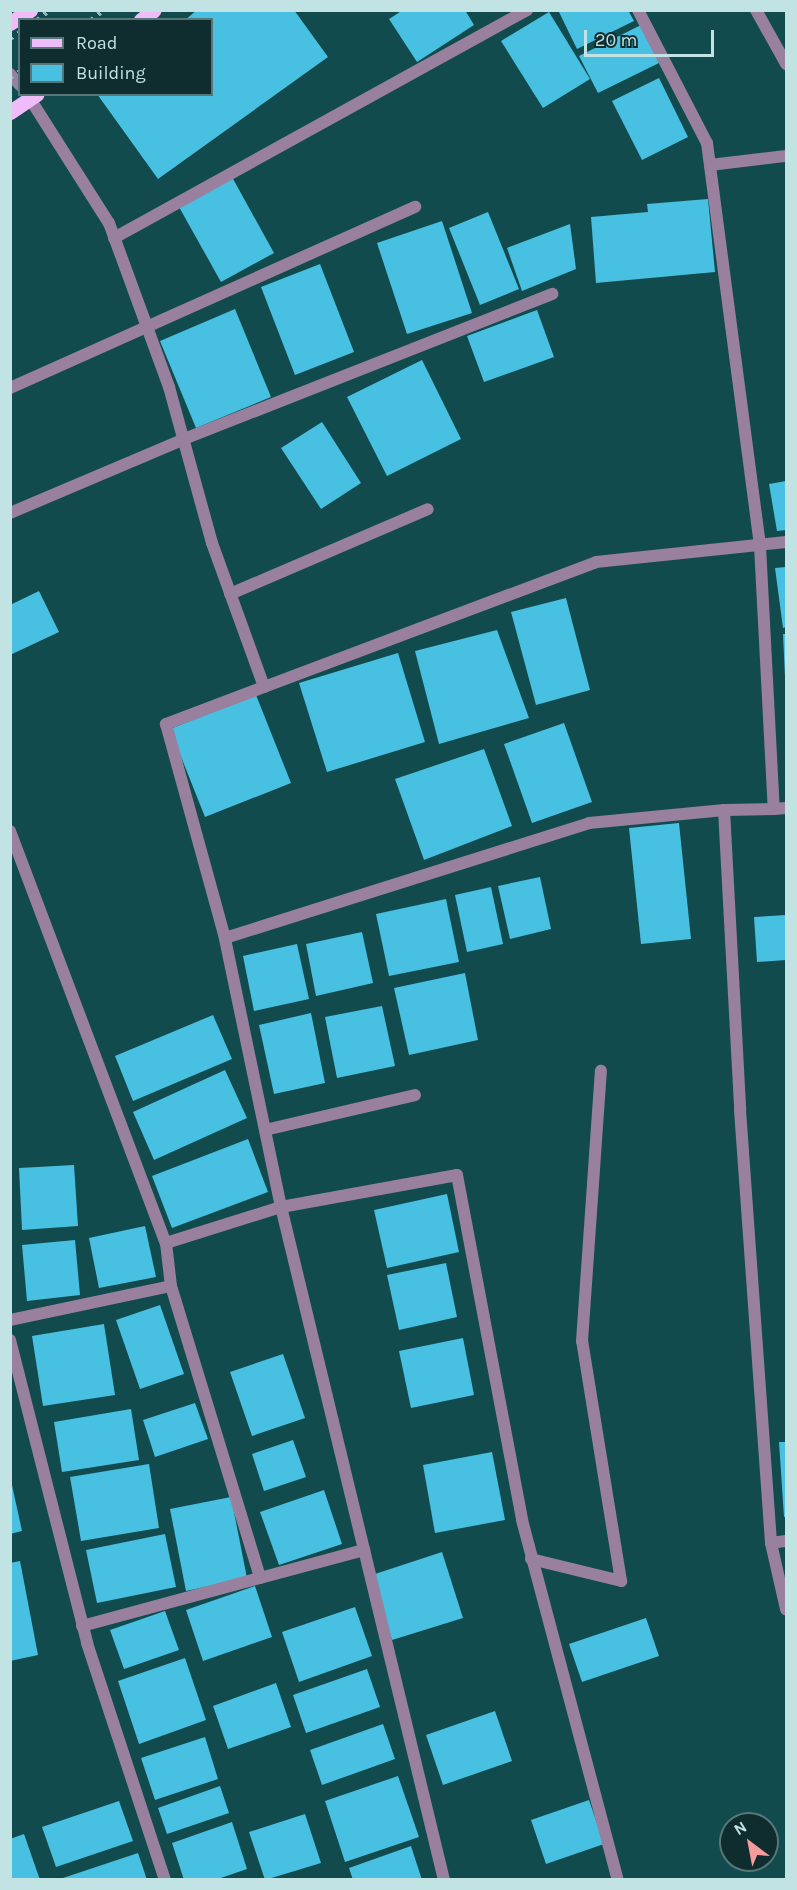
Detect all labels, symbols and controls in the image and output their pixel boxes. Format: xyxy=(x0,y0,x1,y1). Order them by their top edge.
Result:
legend xyxy=(18,18,213,96)
scale bar xyxy=(587,18,718,56)
text: 20 m xyxy=(595,29,637,51)
text: Road xyxy=(76,32,117,54)
text: Building xyxy=(76,62,146,84)
north arrow xyxy=(719,1812,779,1872)
text: N xyxy=(730,1817,750,1839)

